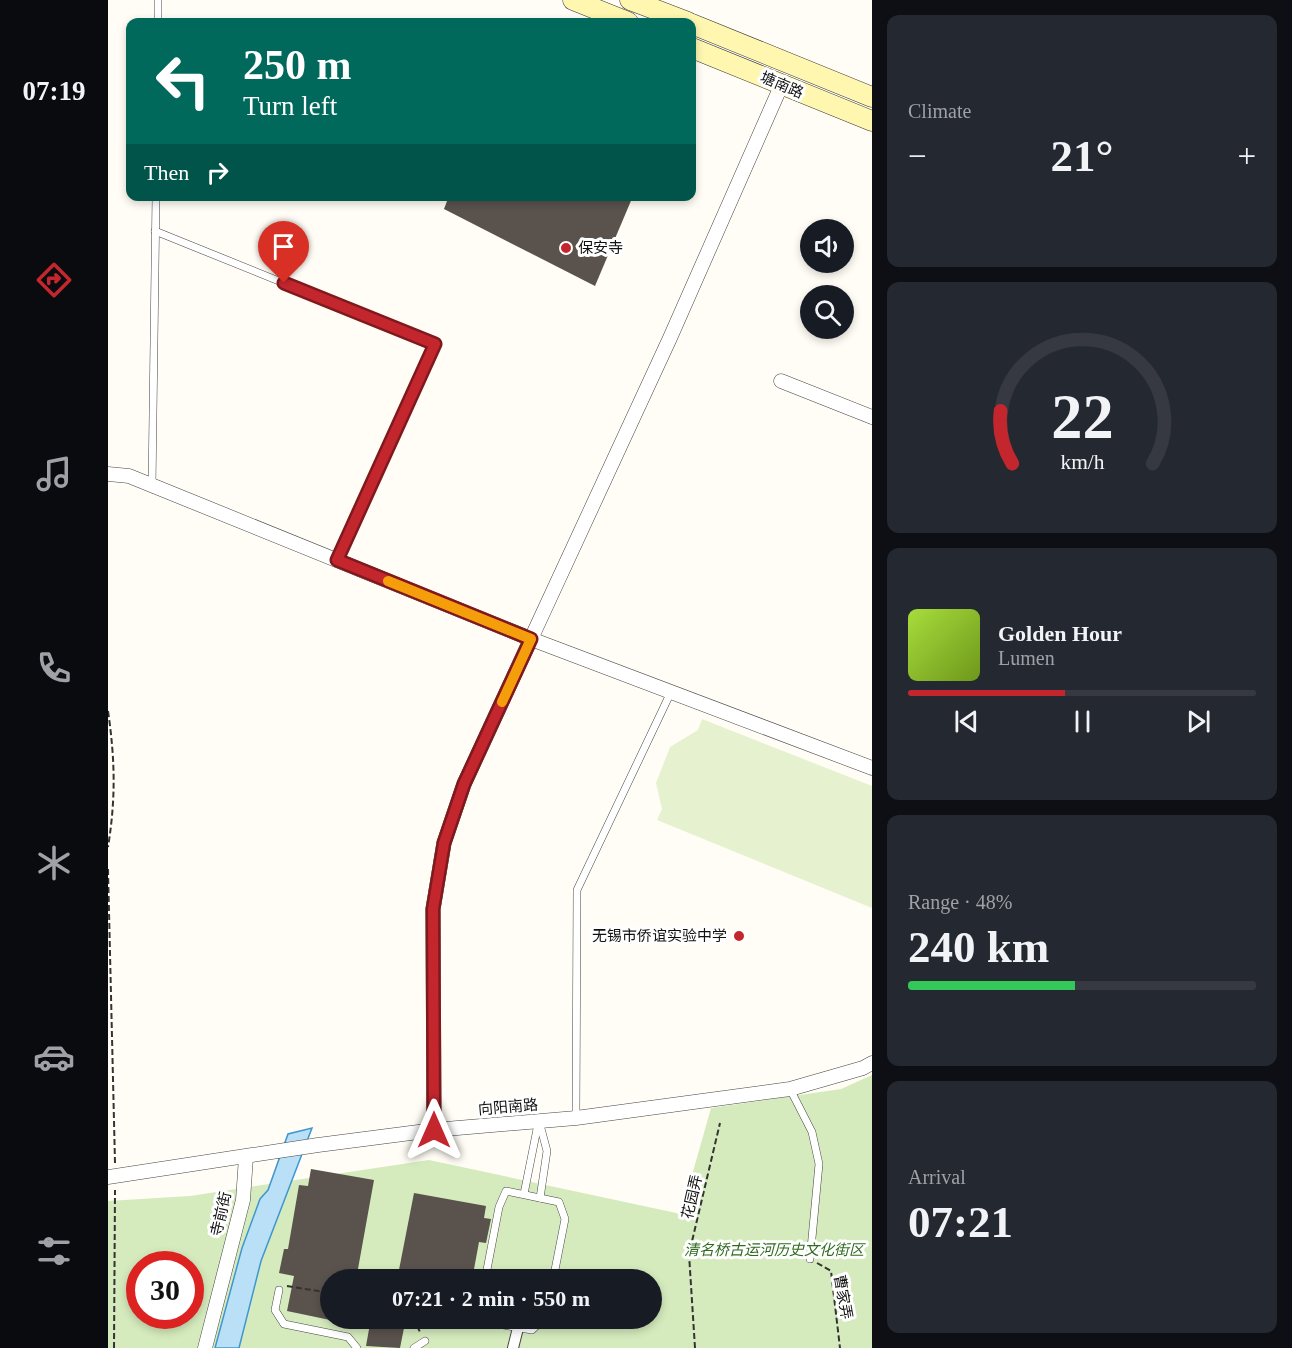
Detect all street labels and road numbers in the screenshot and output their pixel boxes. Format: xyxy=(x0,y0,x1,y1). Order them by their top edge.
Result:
street label: 塘南路 xyxy=(758,68,806,101)
street label: 向阳南路 xyxy=(477,1096,539,1118)
street label: 花园弄 xyxy=(679,1173,705,1221)
street label: 寺前街 xyxy=(208,1190,234,1238)
street label: 曹家弄 xyxy=(831,1273,855,1321)

